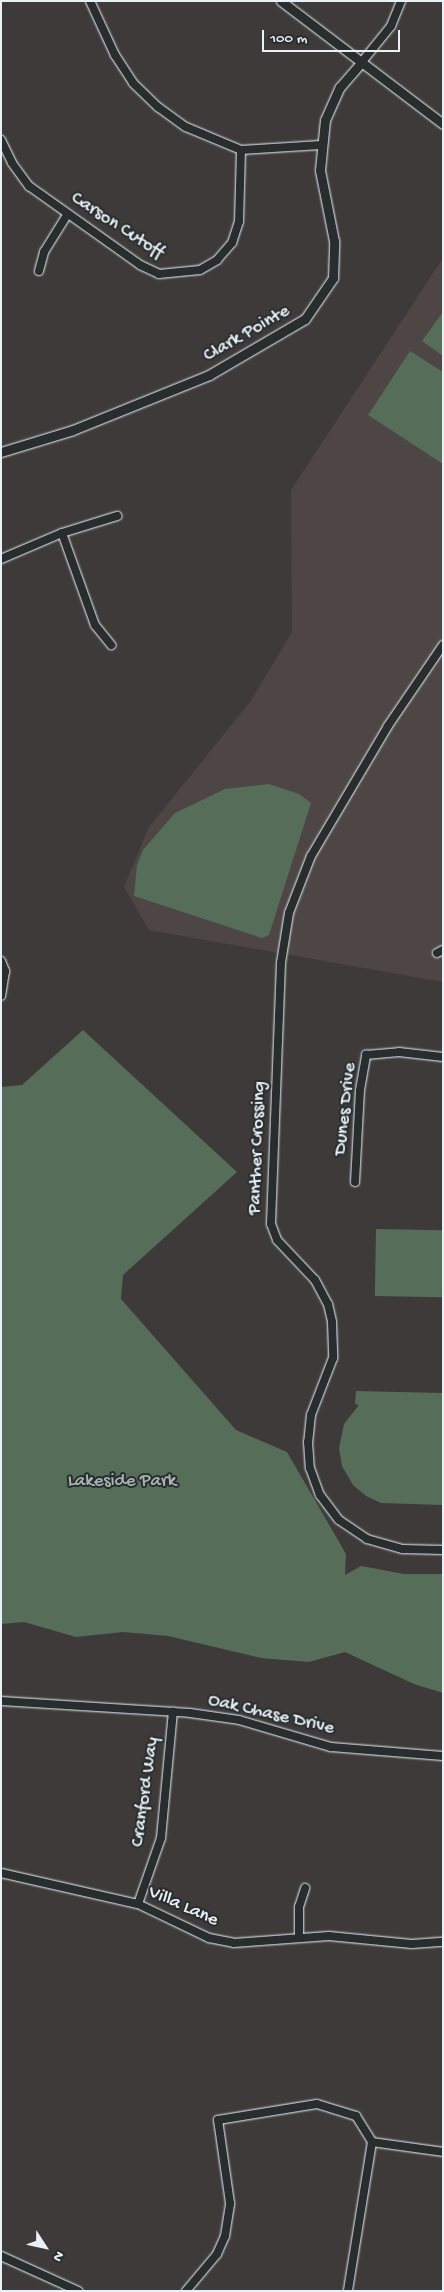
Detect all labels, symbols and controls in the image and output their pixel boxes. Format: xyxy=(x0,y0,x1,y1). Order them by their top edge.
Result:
scale bar xyxy=(264,20,402,52)
text: 100 m xyxy=(270,30,307,48)
street label: Carson Cutoff xyxy=(66,187,168,265)
street label: Clark Pointe xyxy=(200,300,294,368)
street label: Dunes Drive xyxy=(330,1062,362,1156)
street label: Panther Crossing xyxy=(244,1081,272,1215)
park label: Lakeside Park xyxy=(68,1471,176,1493)
street label: Oak Chase Drive xyxy=(206,1689,336,1741)
street label: Cranford Way xyxy=(127,1736,165,1848)
street label: Villa Lane xyxy=(144,1881,222,1933)
north arrow xyxy=(20,2222,70,2272)
text: N xyxy=(48,2247,67,2265)

